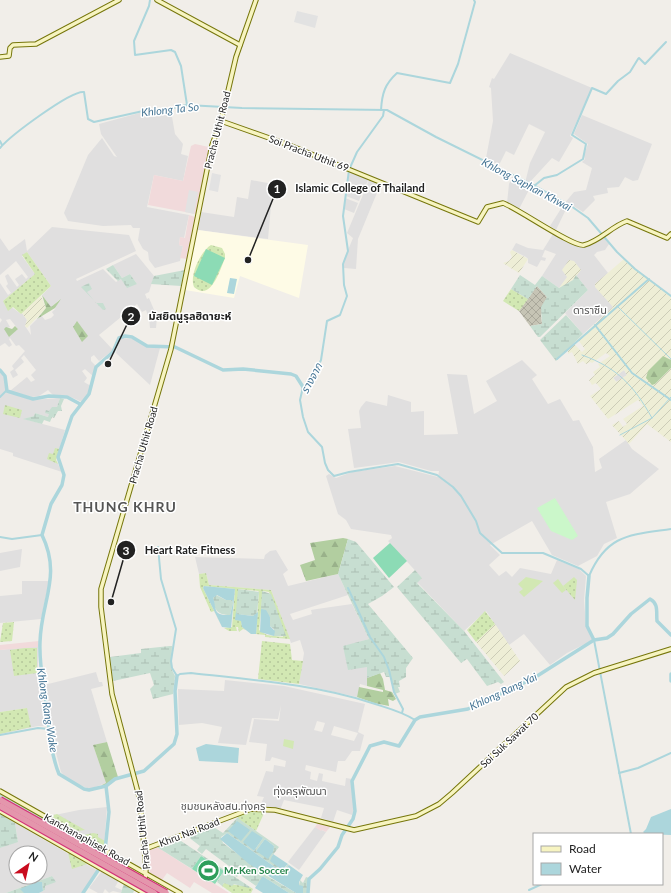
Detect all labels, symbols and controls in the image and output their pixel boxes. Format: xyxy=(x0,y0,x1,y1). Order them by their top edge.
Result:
street label: Pracha Uthit Road xyxy=(202,90,232,170)
water label: Khlong Ta So xyxy=(140,99,200,119)
street label: Soi Pracha Uthit 69 xyxy=(267,132,351,174)
water label: Khlong Saphan Khwai xyxy=(480,155,575,213)
callout: Islamic College of Thailand xyxy=(267,177,433,200)
text: 1 xyxy=(274,181,281,196)
text: Islamic College of Thailand xyxy=(295,181,425,194)
district label: ดาราซีน xyxy=(573,303,607,316)
callout: มัสยิดนูรุลฮิดายะห์ xyxy=(121,305,240,328)
text: 2 xyxy=(128,309,135,324)
text: มัสยิดนูรุลฮิดายะห์ xyxy=(149,309,232,323)
water label: รางจาก xyxy=(298,360,325,395)
street label: Pracha Uthit Road xyxy=(126,405,160,485)
district label: THUNG KHRU xyxy=(73,498,177,515)
callout: Heart Rate Fitness xyxy=(116,539,243,562)
text: 3 xyxy=(123,543,130,558)
text: Heart Rate Fitness xyxy=(145,543,235,556)
water label: Khlong Rang Wake xyxy=(35,667,61,753)
water label: Khlong Rang Yai xyxy=(467,669,539,712)
street label: Soi Suk Sawat 70 xyxy=(477,710,541,770)
district label: ทุ่งครุพัฒนา xyxy=(273,784,327,798)
street label: Pracha Uthit Road xyxy=(132,790,152,870)
district label: ชุมชนหลังสน.ทุ่งครุ xyxy=(181,799,265,813)
street label: Kanchanaphisek Road xyxy=(42,810,132,868)
street label: Khru Nai Road xyxy=(157,815,221,849)
legend xyxy=(533,833,663,885)
text: Road xyxy=(569,841,596,856)
north arrow xyxy=(8,845,48,885)
text: N xyxy=(27,849,41,864)
sports icon: Mr.Ken Soccer xyxy=(195,857,221,883)
text: Water xyxy=(569,861,602,876)
place label: Mr.Ken Soccer xyxy=(224,864,289,876)

